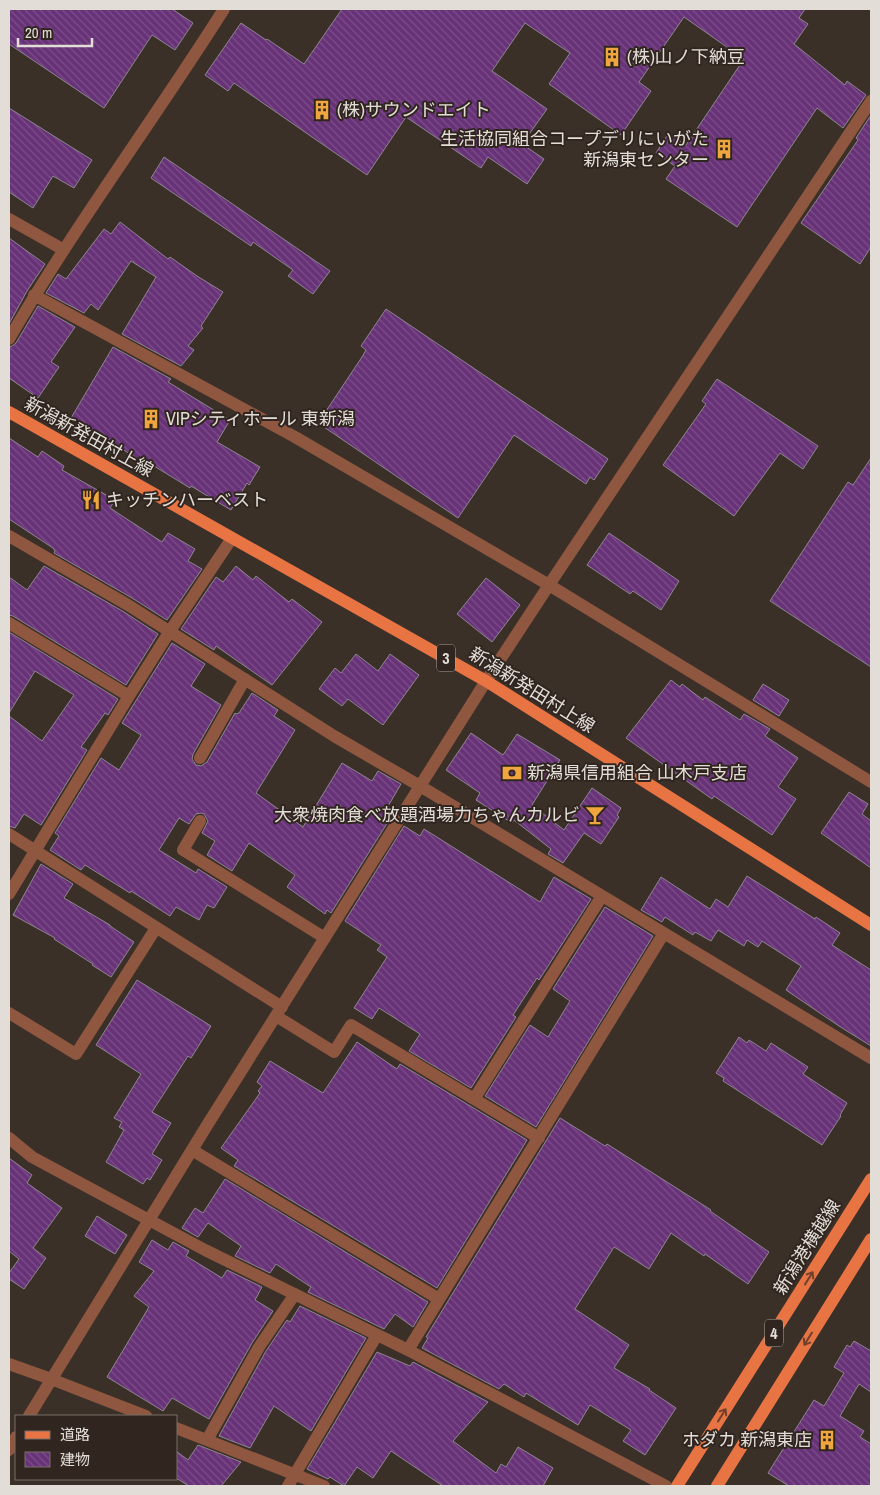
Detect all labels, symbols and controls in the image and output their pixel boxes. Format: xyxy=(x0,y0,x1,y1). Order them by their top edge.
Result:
scale bar xyxy=(18,15,91,47)
text: 20 m xyxy=(25,22,52,43)
place label: (株)山ノ下納豆 xyxy=(627,44,745,69)
building icon: (株)山ノ下納豆 xyxy=(601,46,623,68)
place label: (株)サウンドエイト xyxy=(337,97,491,122)
building icon: (株)サウンドエイト xyxy=(311,99,333,121)
place label: 生活協同組合コープデリにいがた 新潟東センター xyxy=(440,126,709,172)
building icon: 生活協同組合コープデリにいがた 新潟東センター xyxy=(713,138,735,160)
street label: 新潟新発田村上線 xyxy=(20,391,158,482)
place label: VIPシティホール 東新潟 xyxy=(166,406,355,431)
building icon: VIPシティホール 東新潟 xyxy=(140,408,162,430)
place label: キッチンハーベスト xyxy=(106,487,268,512)
restaurant icon: キッチンハーベスト xyxy=(80,489,102,511)
street label: 新潟新発田村上線 xyxy=(465,641,600,738)
road number: 3 xyxy=(437,644,455,671)
place label: 新潟県信用組合 山木戸支店 xyxy=(527,760,747,785)
bank icon: 新潟県信用組合 山木戸支店 xyxy=(501,762,523,784)
place label: 大衆焼肉食べ放題酒場力ちゃんカルビ xyxy=(274,802,580,827)
bar icon: 大衆焼肉食べ放題酒場力ちゃんカルビ xyxy=(584,804,606,826)
street label: 新潟港横越線 xyxy=(767,1194,846,1299)
one-way arrow xyxy=(804,1272,814,1286)
road number: 4 xyxy=(765,1320,783,1346)
one-way arrow xyxy=(803,1332,813,1346)
one-way arrow xyxy=(717,1409,727,1423)
legend xyxy=(15,1415,178,1480)
text: 道路 xyxy=(60,1424,90,1445)
place label: ホダカ 新潟東店 xyxy=(682,1427,812,1452)
building icon: ホダカ 新潟東店 xyxy=(816,1429,838,1451)
text: 建物 xyxy=(60,1449,90,1470)

